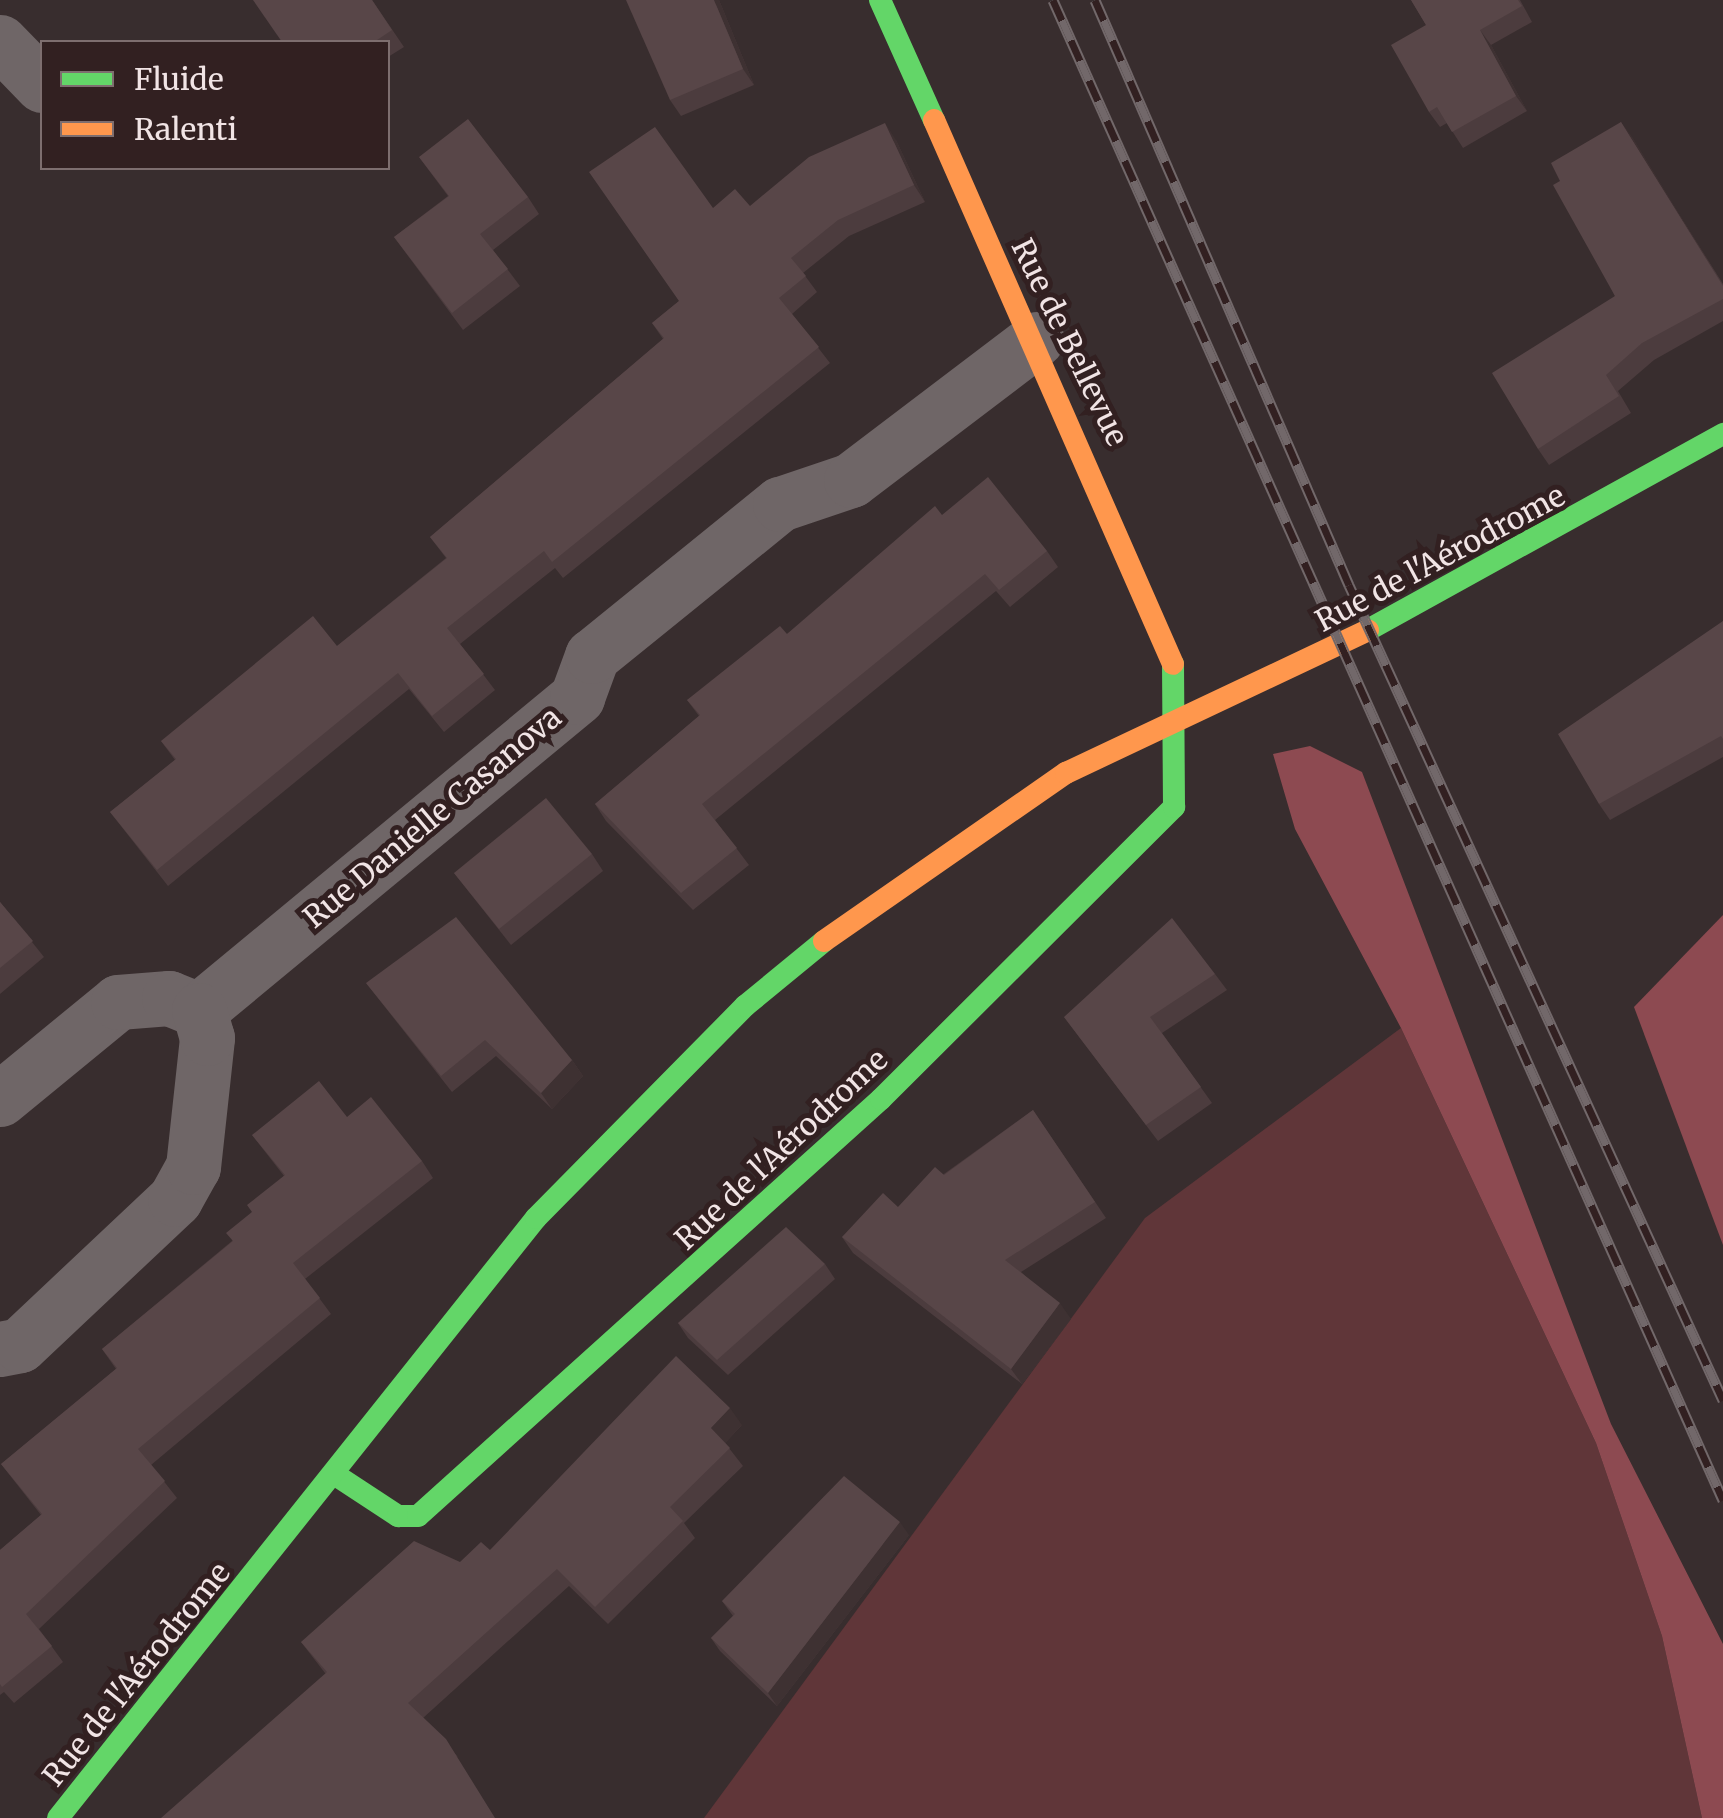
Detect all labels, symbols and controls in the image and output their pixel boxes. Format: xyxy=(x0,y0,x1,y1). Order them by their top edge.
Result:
legend xyxy=(40,40,390,170)
text: Fluide xyxy=(134,60,224,98)
text: Ralenti xyxy=(134,110,237,148)
street label: Rue de Bellevue xyxy=(1004,233,1136,451)
street label: Rue de l'Aérodrome xyxy=(1309,477,1571,639)
street label: Rue Danielle Casanova xyxy=(296,699,568,935)
street label: Rue de l'Aérodrome xyxy=(667,1041,895,1257)
street label: Rue de l'Aérodrome xyxy=(35,1555,237,1793)

